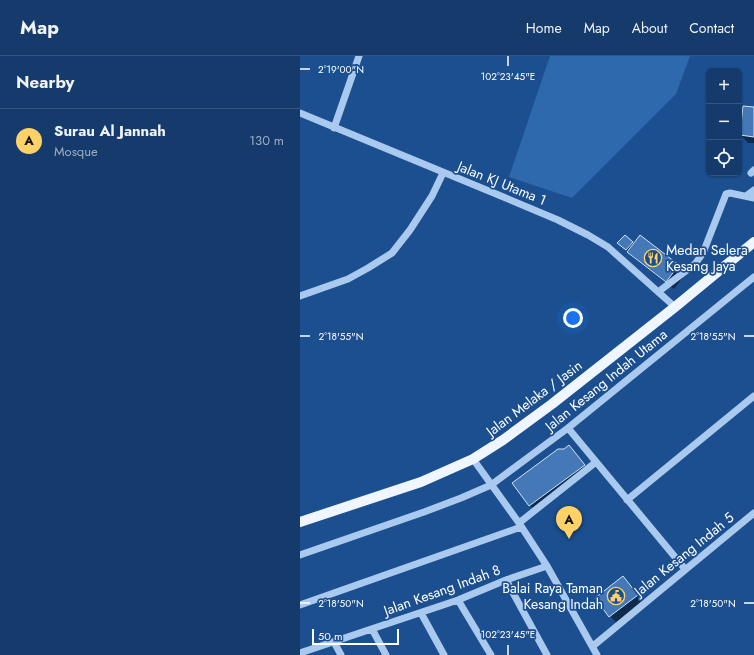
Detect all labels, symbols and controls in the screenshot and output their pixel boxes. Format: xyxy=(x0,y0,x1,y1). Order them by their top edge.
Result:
text: Map xyxy=(20,14,59,41)
text: Home xyxy=(526,18,562,38)
text: Map xyxy=(584,18,610,38)
text: About xyxy=(632,18,667,38)
text: Contact xyxy=(689,18,734,38)
text: 2°19'00"N xyxy=(318,62,364,77)
map controls xyxy=(706,68,742,176)
button: + xyxy=(706,68,742,104)
text: 102°23'45"E xyxy=(481,69,535,84)
text: Nearby xyxy=(16,70,74,94)
button: − xyxy=(706,104,742,140)
text: Surau Al Jannah xyxy=(54,120,166,142)
text: A xyxy=(24,131,34,150)
text: 130 m xyxy=(249,131,284,150)
button: locate xyxy=(706,140,742,176)
text: Mosque xyxy=(54,142,98,161)
street label: Jalan KJ Utama 1 xyxy=(453,155,549,210)
place label: Medan Selera Kesang Jaya xyxy=(666,240,748,276)
restaurant icon: Medan Selera Kesang Jaya xyxy=(643,248,663,268)
your location xyxy=(563,308,583,328)
street label: Jalan Kesang Indah Utama xyxy=(539,324,671,437)
text: 2°18'55"N xyxy=(319,329,363,344)
text: 2°18'55"N xyxy=(691,329,735,344)
street label: Jalan Melaka / Jasin xyxy=(480,355,586,442)
pin: A xyxy=(556,506,582,539)
street label: Jalan Kesang Indah 5 xyxy=(628,507,738,602)
street label: Jalan Kesang Indah 8 xyxy=(379,560,503,621)
place label: Balai Raya Taman Kesang Indah xyxy=(502,578,603,614)
public building icon: Balai Raya Taman Kesang Indah xyxy=(606,586,626,606)
text: 2°18'50"N xyxy=(318,596,364,611)
text: 2°18'50"N xyxy=(690,596,736,611)
scale bar xyxy=(312,627,399,646)
text: 102°23'45"E xyxy=(481,627,535,642)
text: 50 m xyxy=(318,628,343,644)

